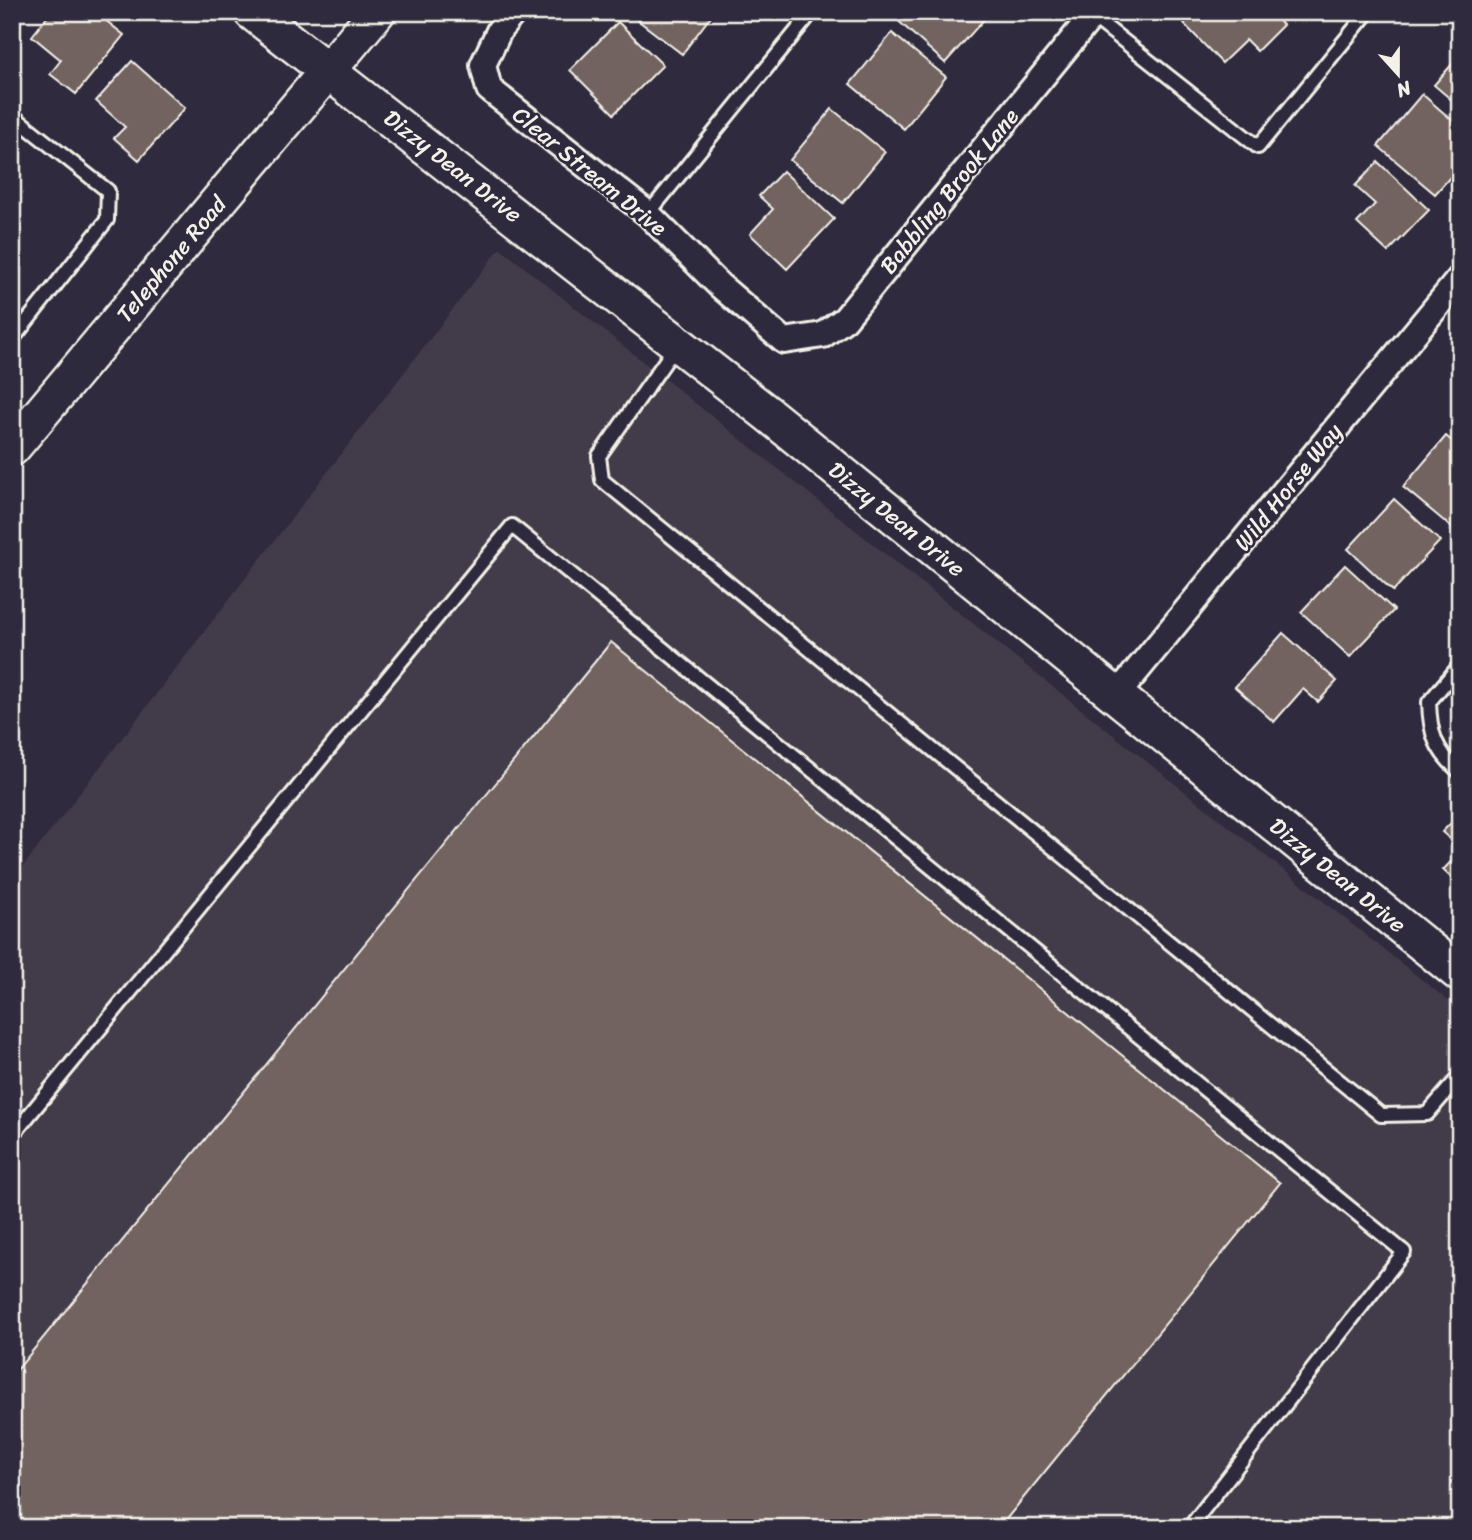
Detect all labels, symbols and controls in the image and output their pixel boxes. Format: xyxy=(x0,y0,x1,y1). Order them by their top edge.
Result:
north arrow xyxy=(1364,38,1434,108)
text: N xyxy=(1391,71,1417,107)
street label: Clear Stream Drive xyxy=(503,96,677,247)
street label: Dizzy Dean Drive xyxy=(374,99,531,234)
street label: Babbling Brook Lane xyxy=(869,99,1030,284)
street label: Telephone Road xyxy=(106,185,238,332)
street label: Wild Horse Way xyxy=(1223,414,1353,561)
street label: Dizzy Dean Drive xyxy=(819,451,975,588)
street label: Dizzy Dean Drive xyxy=(1260,807,1416,944)

